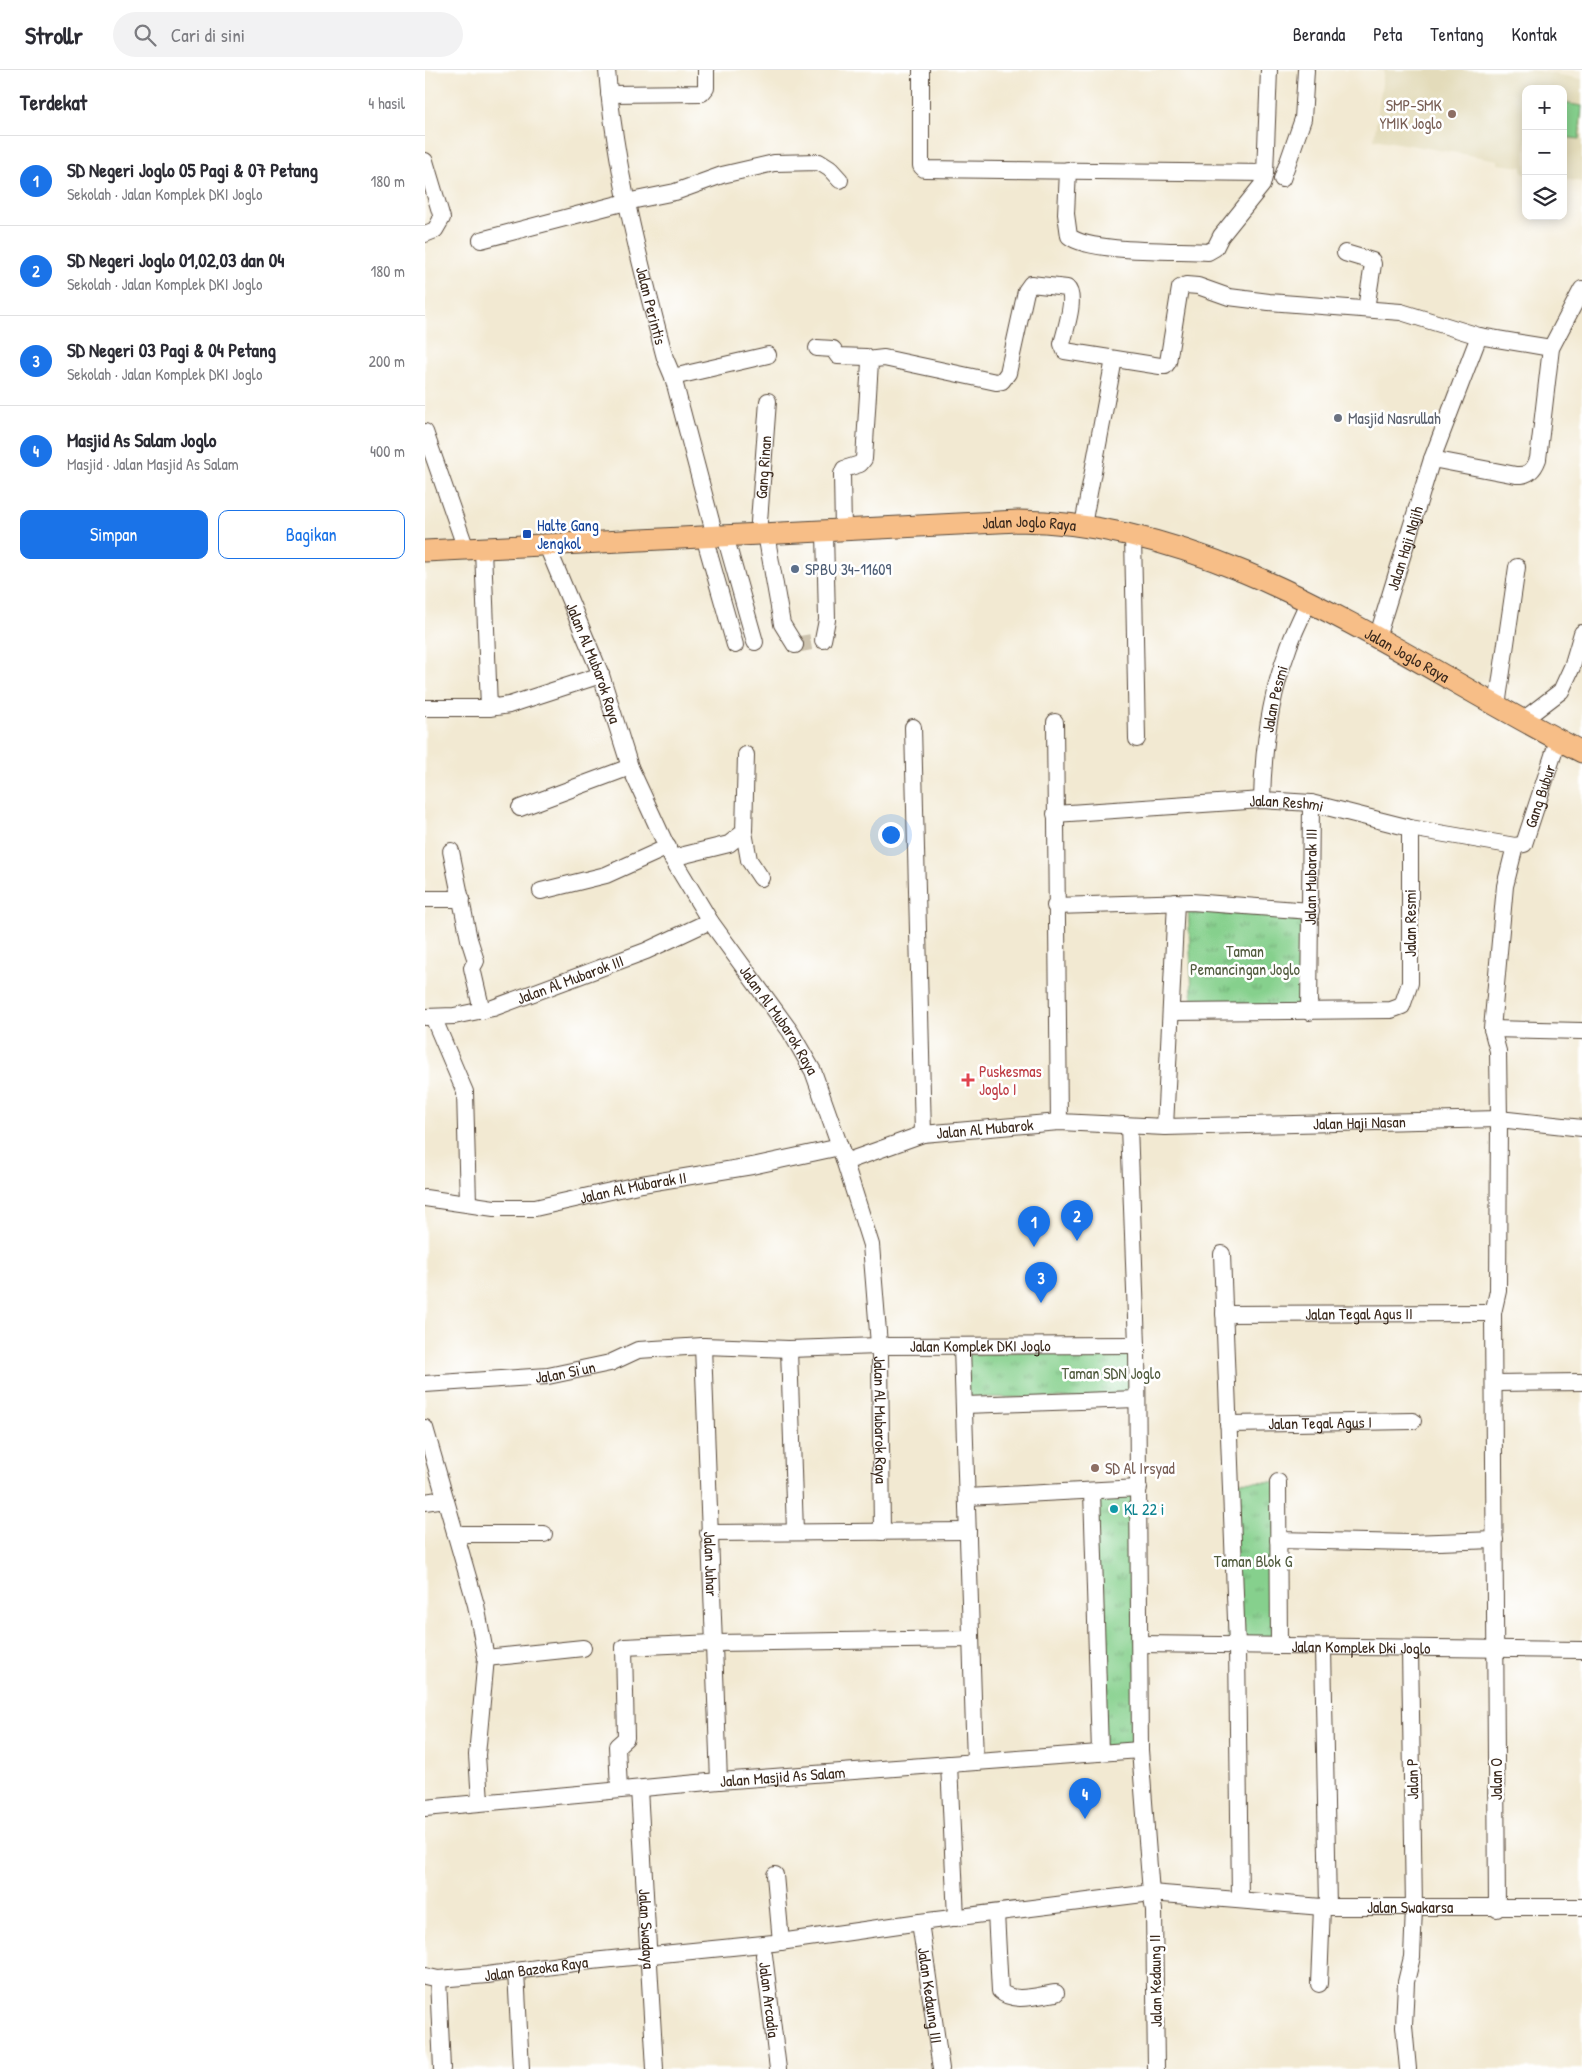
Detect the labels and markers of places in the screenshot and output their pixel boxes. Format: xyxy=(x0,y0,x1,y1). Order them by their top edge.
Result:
place label: SMP-SMK YMIK Joglo xyxy=(1379,94,1443,134)
marker: SMP-SMK YMIK Joglo xyxy=(1446,108,1458,120)
place label: Masjid Nasrullah xyxy=(1348,407,1441,429)
marker: Masjid Nasrullah xyxy=(1332,412,1344,424)
place label: Halte Gang Jengkol xyxy=(537,514,599,554)
marker: Halte Gang Jengkol xyxy=(521,528,533,540)
place label: SPBU 34-11609 xyxy=(805,558,891,580)
marker: SPBU 34-11609 xyxy=(789,563,801,575)
place label: Puskesmas Joglo I xyxy=(979,1060,1042,1100)
marker: Puskesmas Joglo I xyxy=(961,1073,975,1087)
pin: 2 xyxy=(1061,1200,1093,1241)
pin: 1 xyxy=(1018,1206,1050,1247)
pin: 3 xyxy=(1025,1262,1057,1303)
place label: SD Al Irsyad xyxy=(1105,1457,1175,1479)
marker: SD Al Irsyad xyxy=(1089,1462,1101,1474)
place label: KL 22 i xyxy=(1124,1498,1164,1520)
marker: KL 22 i xyxy=(1108,1503,1120,1515)
pin: 4 xyxy=(1069,1778,1101,1819)

